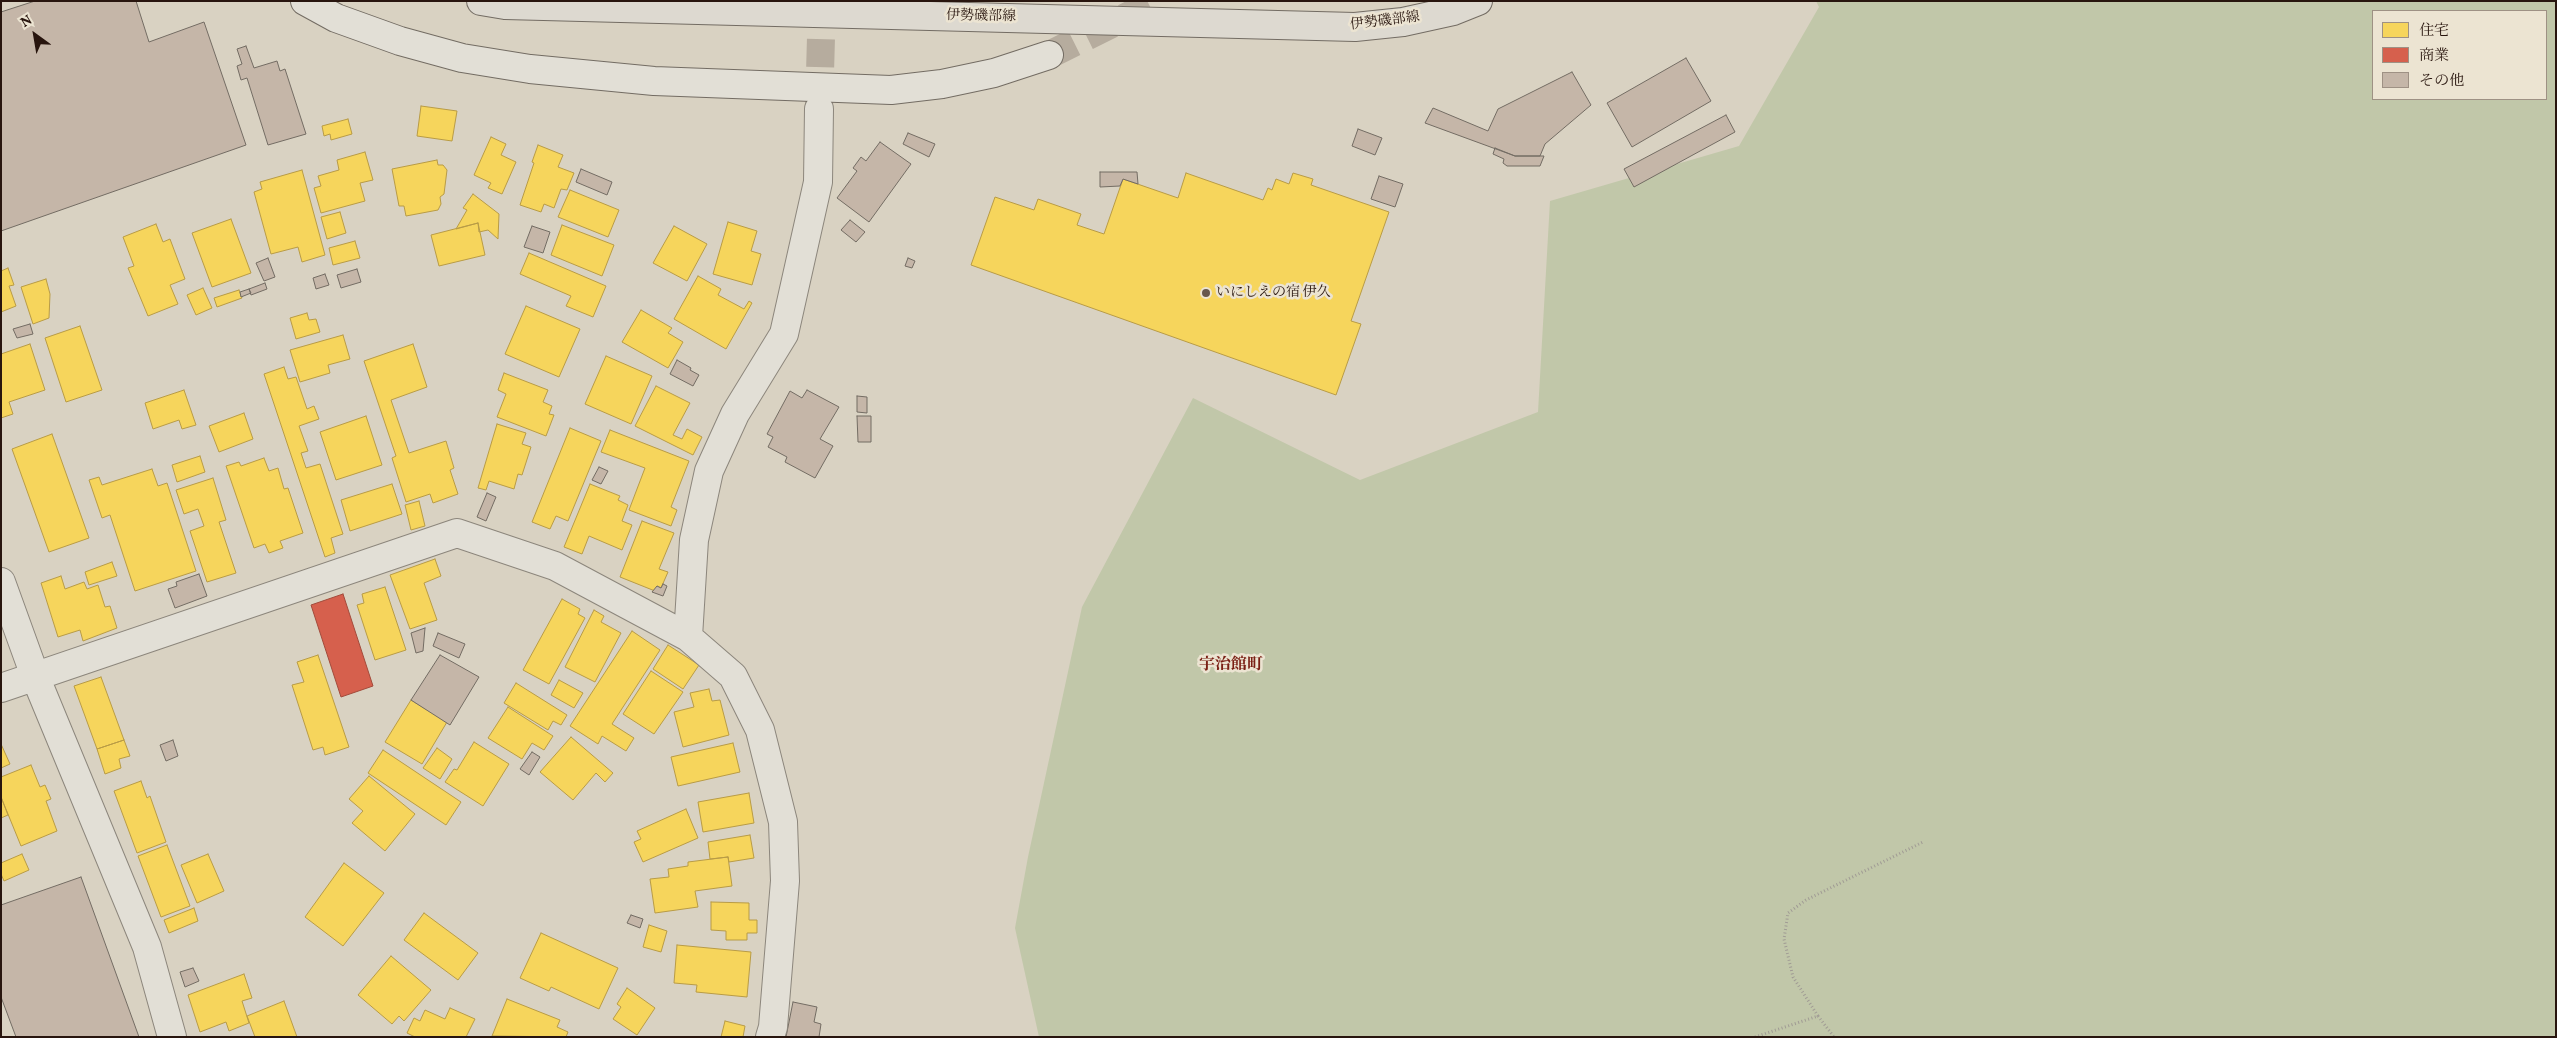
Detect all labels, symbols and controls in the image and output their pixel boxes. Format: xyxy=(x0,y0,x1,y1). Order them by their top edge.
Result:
street label: 伊勢磯部線 xyxy=(946,8,1016,26)
street label: 伊勢磯部線 xyxy=(1349,9,1421,35)
north arrow xyxy=(10,10,60,60)
legend xyxy=(2372,10,2547,100)
text: N xyxy=(17,11,36,33)
text: 住宅 xyxy=(2419,21,2449,42)
text: 商業 xyxy=(2419,46,2449,67)
text: その他 xyxy=(2419,71,2464,92)
place label: いにしえの宿 伊久 xyxy=(1216,285,1331,301)
marker: いにしえの宿 伊久 xyxy=(1200,287,1212,299)
district label: 宇治館町 xyxy=(1199,656,1263,676)

